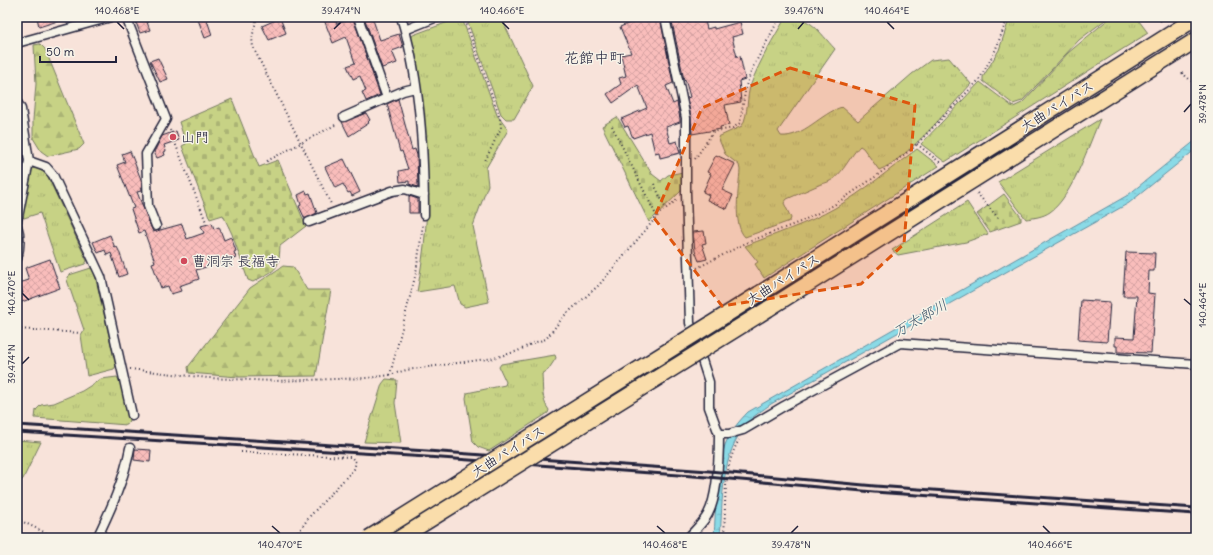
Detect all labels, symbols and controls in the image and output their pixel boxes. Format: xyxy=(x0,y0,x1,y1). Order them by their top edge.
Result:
text: 140.468°E xyxy=(95,4,139,17)
text: 39.474°N xyxy=(321,4,361,17)
text: 140.466°E xyxy=(480,4,524,17)
text: 39.476°N xyxy=(784,4,824,17)
text: 140.464°E xyxy=(865,4,909,17)
scale bar xyxy=(40,38,116,64)
text: 50 m xyxy=(46,44,75,59)
district label: 花館中町 xyxy=(564,48,625,67)
street label: 大曲バイパス xyxy=(1017,76,1097,136)
text: 39.478°N xyxy=(1196,84,1209,124)
place label: 山門 xyxy=(181,128,209,146)
marker: 山門 xyxy=(168,132,178,142)
street label: 大曲バイパス xyxy=(743,249,823,309)
place label: 曹洞宗 長福寺 xyxy=(192,252,279,270)
marker: 曹洞宗 長福寺 xyxy=(179,256,189,266)
text: 140.470°E xyxy=(5,271,18,315)
text: 140.464°E xyxy=(1196,283,1209,327)
water label: 万太郎川 xyxy=(889,295,951,341)
text: 39.474°N xyxy=(5,344,18,384)
street label: 大曲バイパス xyxy=(468,421,548,481)
text: 140.470°E xyxy=(258,538,302,551)
text: 140.468°E xyxy=(643,538,687,551)
text: 39.478°N xyxy=(771,538,811,551)
text: 140.466°E xyxy=(1028,538,1072,551)

